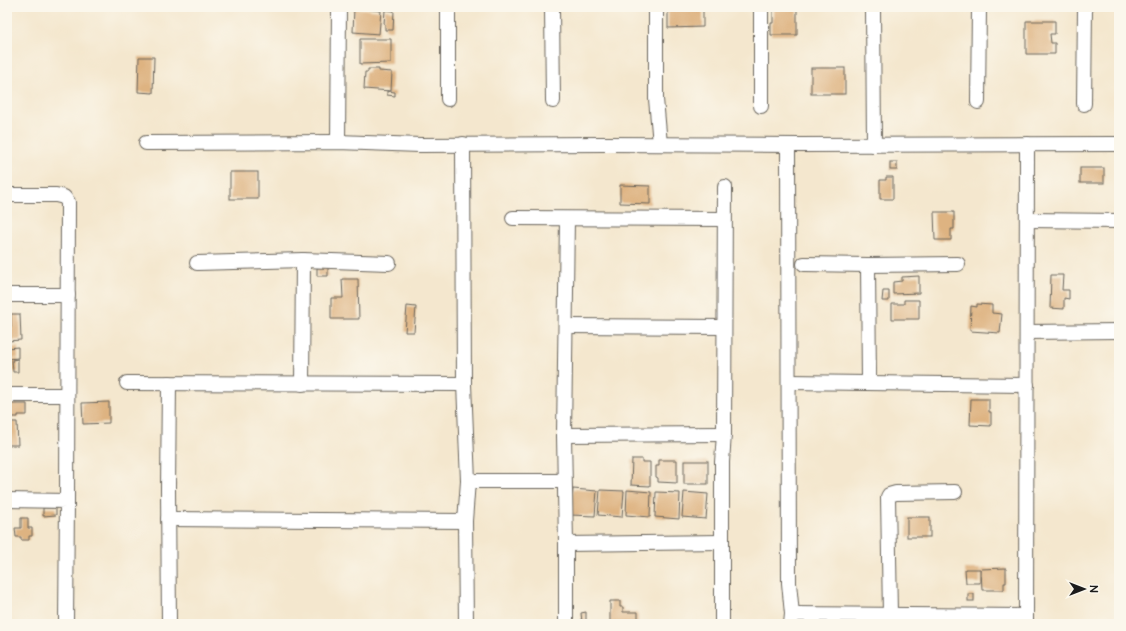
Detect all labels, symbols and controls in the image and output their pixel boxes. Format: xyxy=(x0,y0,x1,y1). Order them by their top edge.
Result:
north arrow xyxy=(1064,569,1104,609)
text: N xyxy=(1086,586,1101,593)

